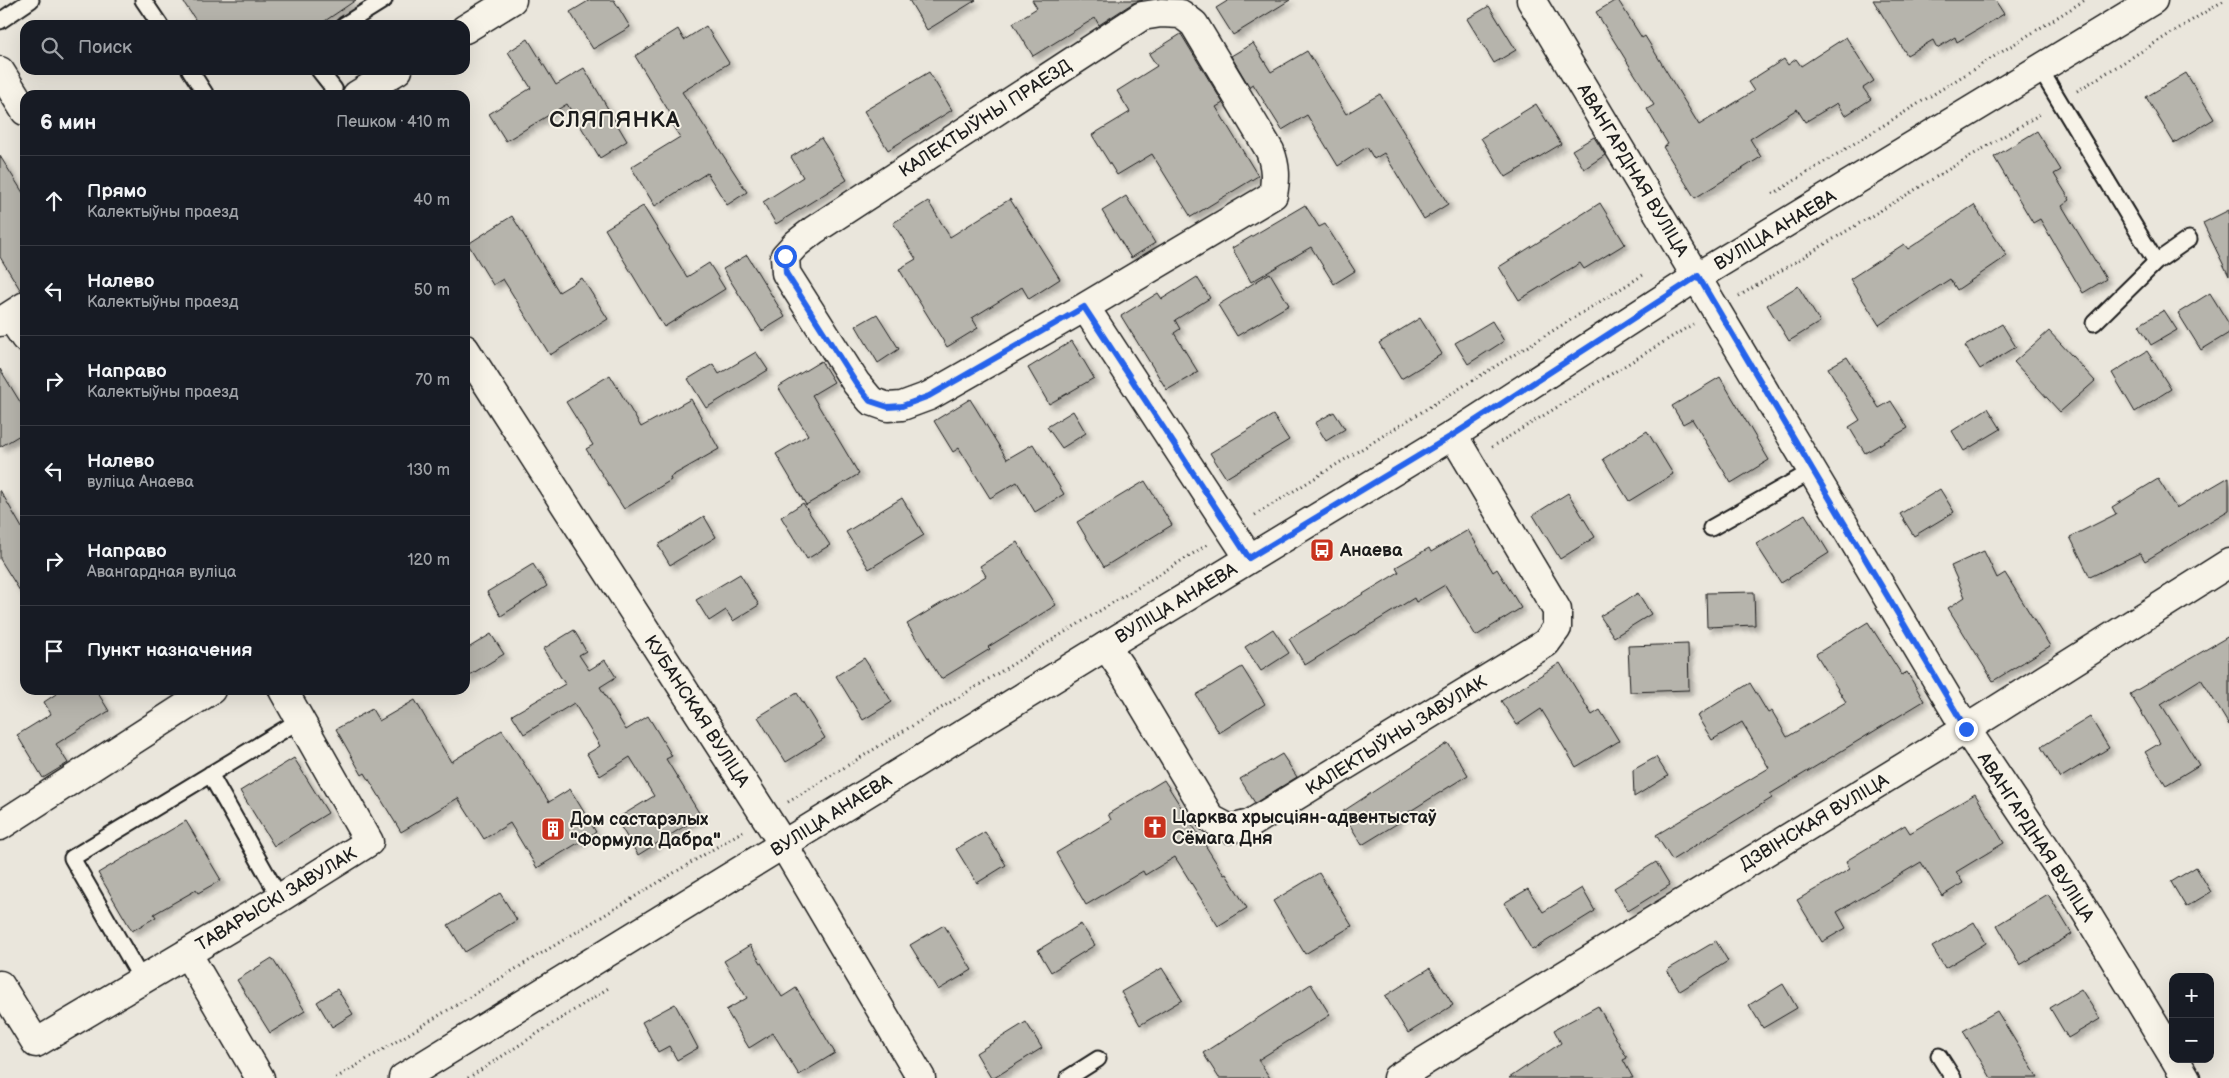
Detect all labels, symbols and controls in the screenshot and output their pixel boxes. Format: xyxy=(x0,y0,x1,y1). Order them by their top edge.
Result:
search box xyxy=(20,20,470,75)
icon: search xyxy=(38,34,66,62)
text: Поиск xyxy=(78,36,132,59)
street label: КАЛЕКТЫЎНЫ ПРАЕЗД xyxy=(895,54,1076,182)
street label: АВАНГАРДНАЯ ВУЛІЦА xyxy=(1572,79,1693,260)
district label: СЛЯПЯНКА xyxy=(549,107,681,134)
text: 6 мин xyxy=(40,110,96,135)
text: Пешком · 410 m xyxy=(336,113,450,132)
text: Прямо xyxy=(87,180,147,203)
street label: ВУЛІЦА АНАЕВА xyxy=(1710,186,1840,275)
icon: ahead xyxy=(40,187,68,215)
text: 40 m xyxy=(413,191,450,210)
text: Калектыўны праезд xyxy=(87,203,239,222)
route start xyxy=(774,245,797,268)
text: Налево xyxy=(87,270,154,293)
icon: left xyxy=(40,277,68,305)
text: 50 m xyxy=(414,281,450,300)
text: Калектыўны праезд xyxy=(87,293,239,312)
text: Направо xyxy=(87,360,167,383)
icon: right xyxy=(40,367,68,395)
text: 70 m xyxy=(415,371,450,390)
text: Калектыўны праезд xyxy=(87,383,239,402)
text: Налево xyxy=(87,450,154,473)
icon: left xyxy=(40,457,68,485)
text: 130 m xyxy=(407,461,450,480)
text: вуліца Анаева xyxy=(87,473,194,492)
bus stop icon: Анаева xyxy=(1309,537,1335,563)
text: Направо xyxy=(87,540,167,563)
place label: Анаева xyxy=(1339,540,1403,561)
icon: right xyxy=(40,547,68,575)
text: 120 m xyxy=(407,551,450,570)
street label: ВУЛІЦА АНАЕВА xyxy=(1111,559,1241,648)
text: Авангардная вуліца xyxy=(87,563,237,582)
street label: КУБАНСКАЯ ВУЛІЦА xyxy=(640,631,754,791)
icon: arrive xyxy=(40,637,68,665)
text: Пункт назначения xyxy=(87,639,252,662)
street label: КАЛЕКТЫЎНЫ ЗАВУЛАК xyxy=(1302,670,1491,800)
route end xyxy=(1955,718,1978,741)
street label: АВАНГАРДНАЯ ВУЛІЦА xyxy=(1972,748,2098,926)
street label: ВУЛІЦА АНАЕВА xyxy=(767,770,896,861)
street label: ДЗВІНСКАЯ ВУЛІЦА xyxy=(1736,770,1892,875)
place label: Царква хрысціян-адвентыстаў Сёмага Дня xyxy=(1172,807,1437,849)
place label: Дом састарэлых "Формула Дабра" xyxy=(570,809,721,851)
church icon: Царква хрысціян-адвентыстаў Сёмага Дня xyxy=(1142,814,1168,840)
building icon: Дом састарэлых "Формула Дабра" xyxy=(540,816,566,842)
street label: ТАВАРЫСКІ ЗАВУЛАК xyxy=(192,843,361,956)
map controls xyxy=(2169,973,2214,1063)
button: + xyxy=(2169,973,2214,1018)
button: − xyxy=(2169,1018,2214,1063)

